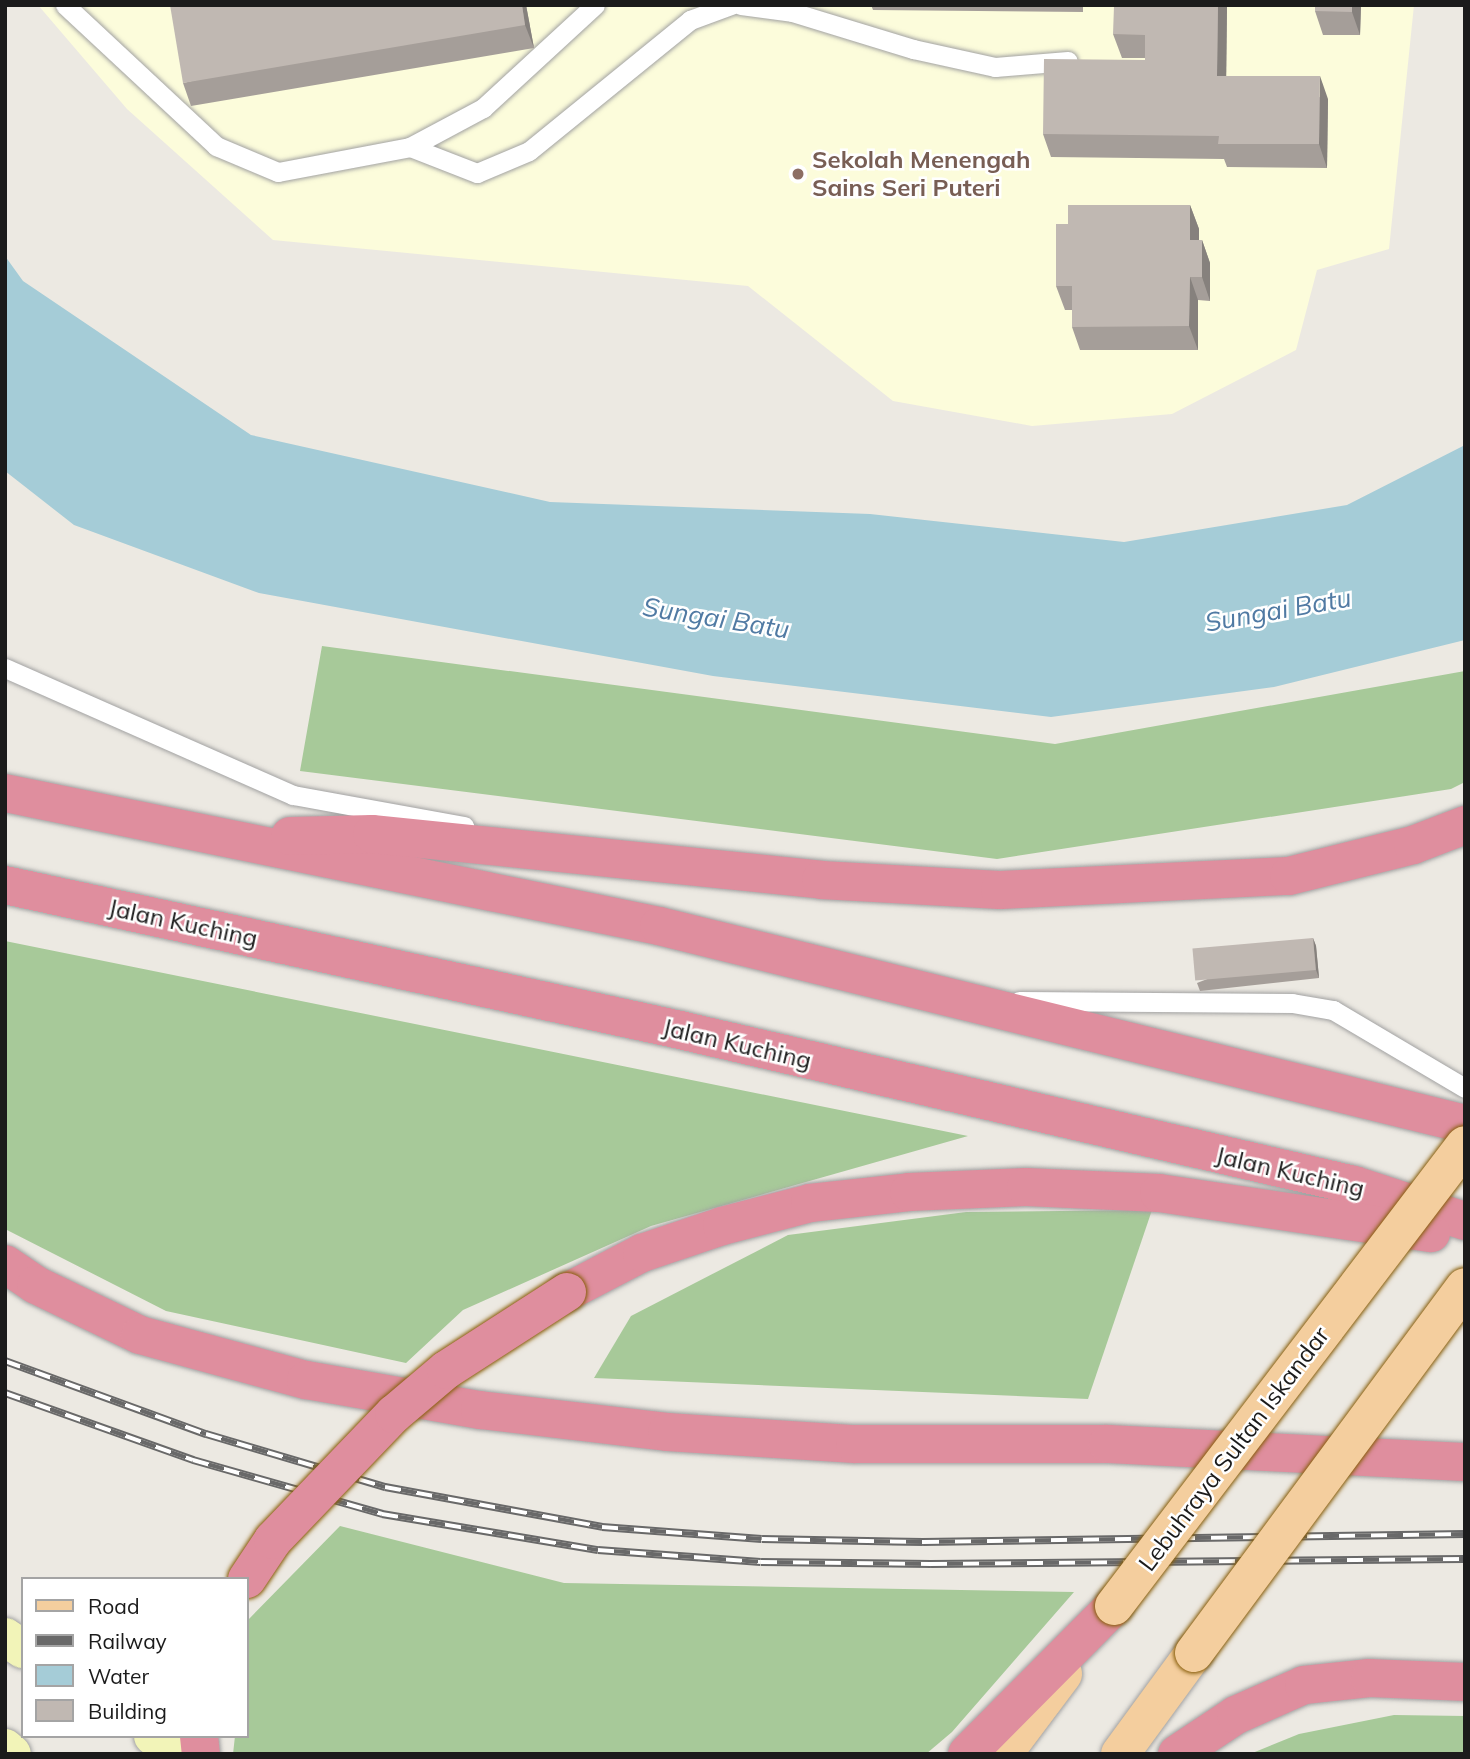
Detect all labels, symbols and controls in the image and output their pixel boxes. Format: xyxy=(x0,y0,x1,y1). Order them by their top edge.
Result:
place label: Sekolah Menengah Sains Seri Puteri xyxy=(812,146,1030,202)
marker: Sekolah Menengah Sains Seri Puteri xyxy=(790,166,806,182)
water label: Sungai Batu xyxy=(1202,582,1354,638)
water label: Sungai Batu xyxy=(640,591,792,645)
street label: Jalan Kuching xyxy=(106,893,260,953)
street label: Jalan Kuching xyxy=(660,1013,814,1075)
street label: Jalan Kuching xyxy=(1213,1141,1367,1203)
street label: Lebuhraya Sultan Iskandar xyxy=(1133,1321,1335,1577)
legend xyxy=(21,1577,248,1738)
text: Road xyxy=(88,1593,139,1619)
text: Railway xyxy=(88,1628,167,1654)
text: Water xyxy=(88,1663,149,1689)
text: Building xyxy=(88,1698,167,1724)

